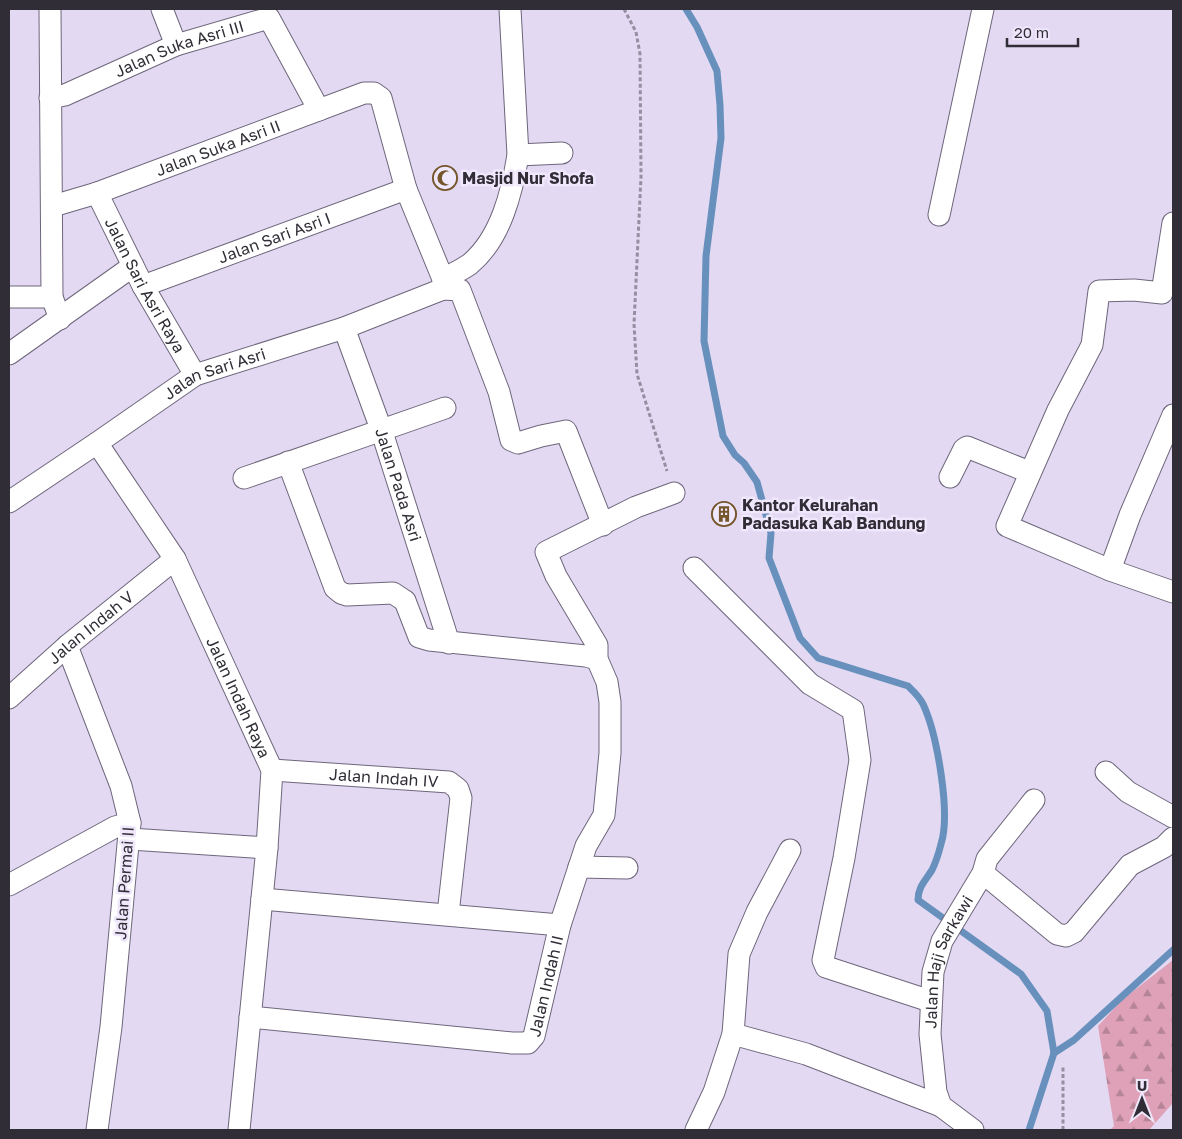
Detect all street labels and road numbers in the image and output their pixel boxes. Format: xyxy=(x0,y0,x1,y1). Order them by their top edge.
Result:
street label: Jalan Suka Asri III xyxy=(111,16,246,81)
street label: Jalan Suka Asri II xyxy=(153,115,283,180)
street label: Jalan Sari Asri I xyxy=(215,208,333,267)
street label: Jalan Sari Asri Raya xyxy=(101,214,190,356)
street label: Jalan Sari Asri xyxy=(160,343,268,404)
street label: Jalan Pada Asri xyxy=(371,425,426,544)
street label: Jalan Indah V xyxy=(44,586,138,668)
street label: Jalan Indah Raya xyxy=(202,634,275,761)
street label: Jalan Indah IV xyxy=(329,764,439,791)
street label: Jalan Permai II xyxy=(110,826,138,940)
street label: Jalan Haji Sarkawi xyxy=(920,892,977,1029)
street label: Jalan Indah II xyxy=(524,933,567,1039)

